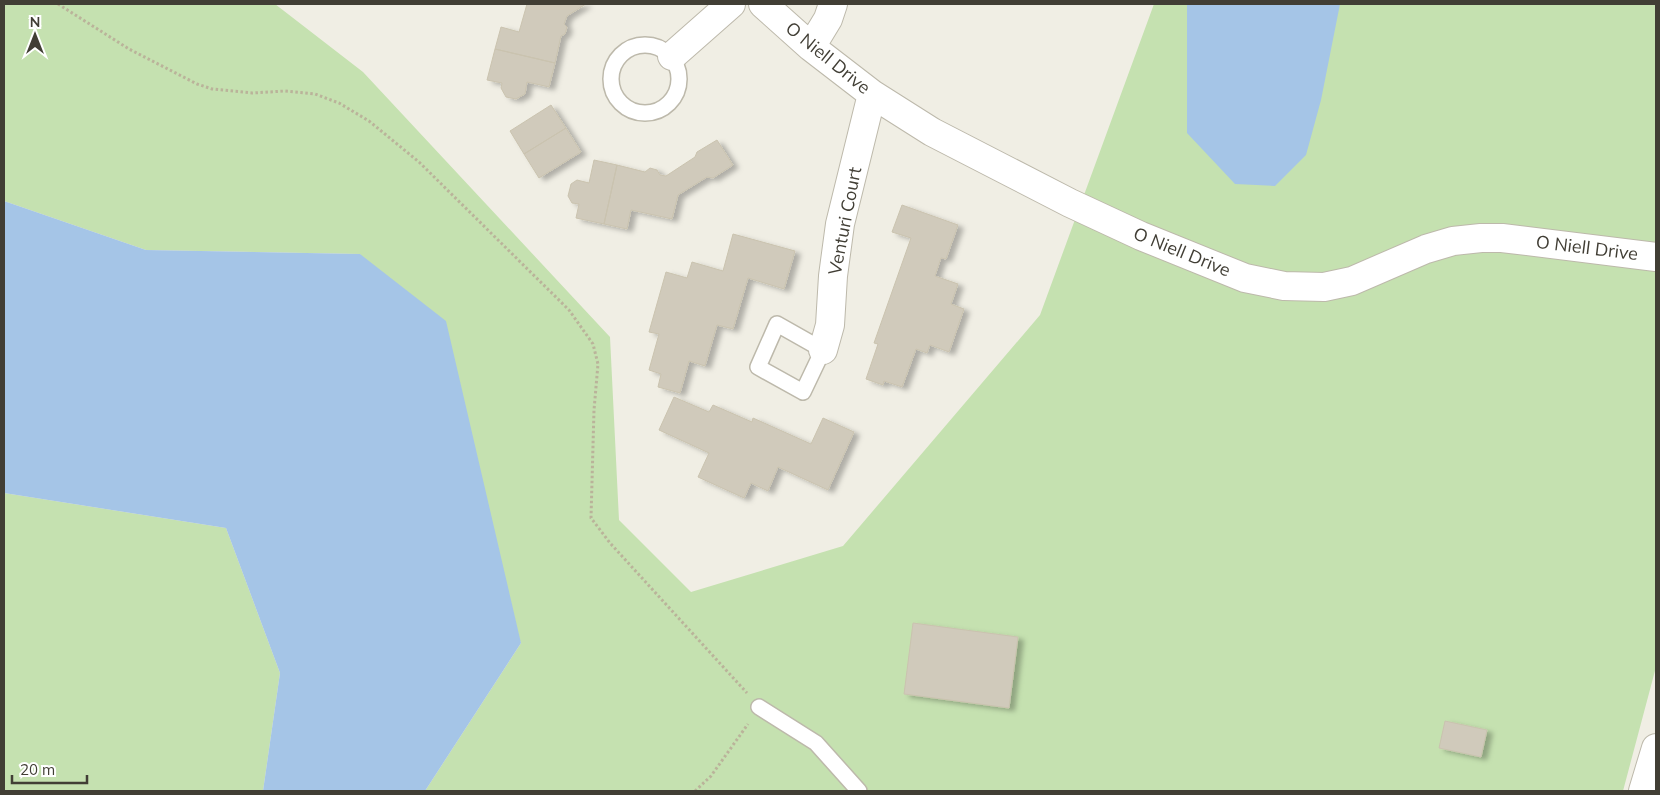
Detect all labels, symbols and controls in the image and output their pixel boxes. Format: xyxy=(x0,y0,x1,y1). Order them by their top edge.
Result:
north arrow xyxy=(10,10,60,60)
text: N xyxy=(30,13,40,31)
street label: O Niell Drive xyxy=(781,16,876,99)
street label: Venturi Court xyxy=(823,165,866,277)
street label: O Niell Drive xyxy=(1130,222,1234,281)
street label: O Niell Drive xyxy=(1535,230,1640,265)
scale bar xyxy=(12,752,88,784)
text: 20 m xyxy=(20,760,55,779)

